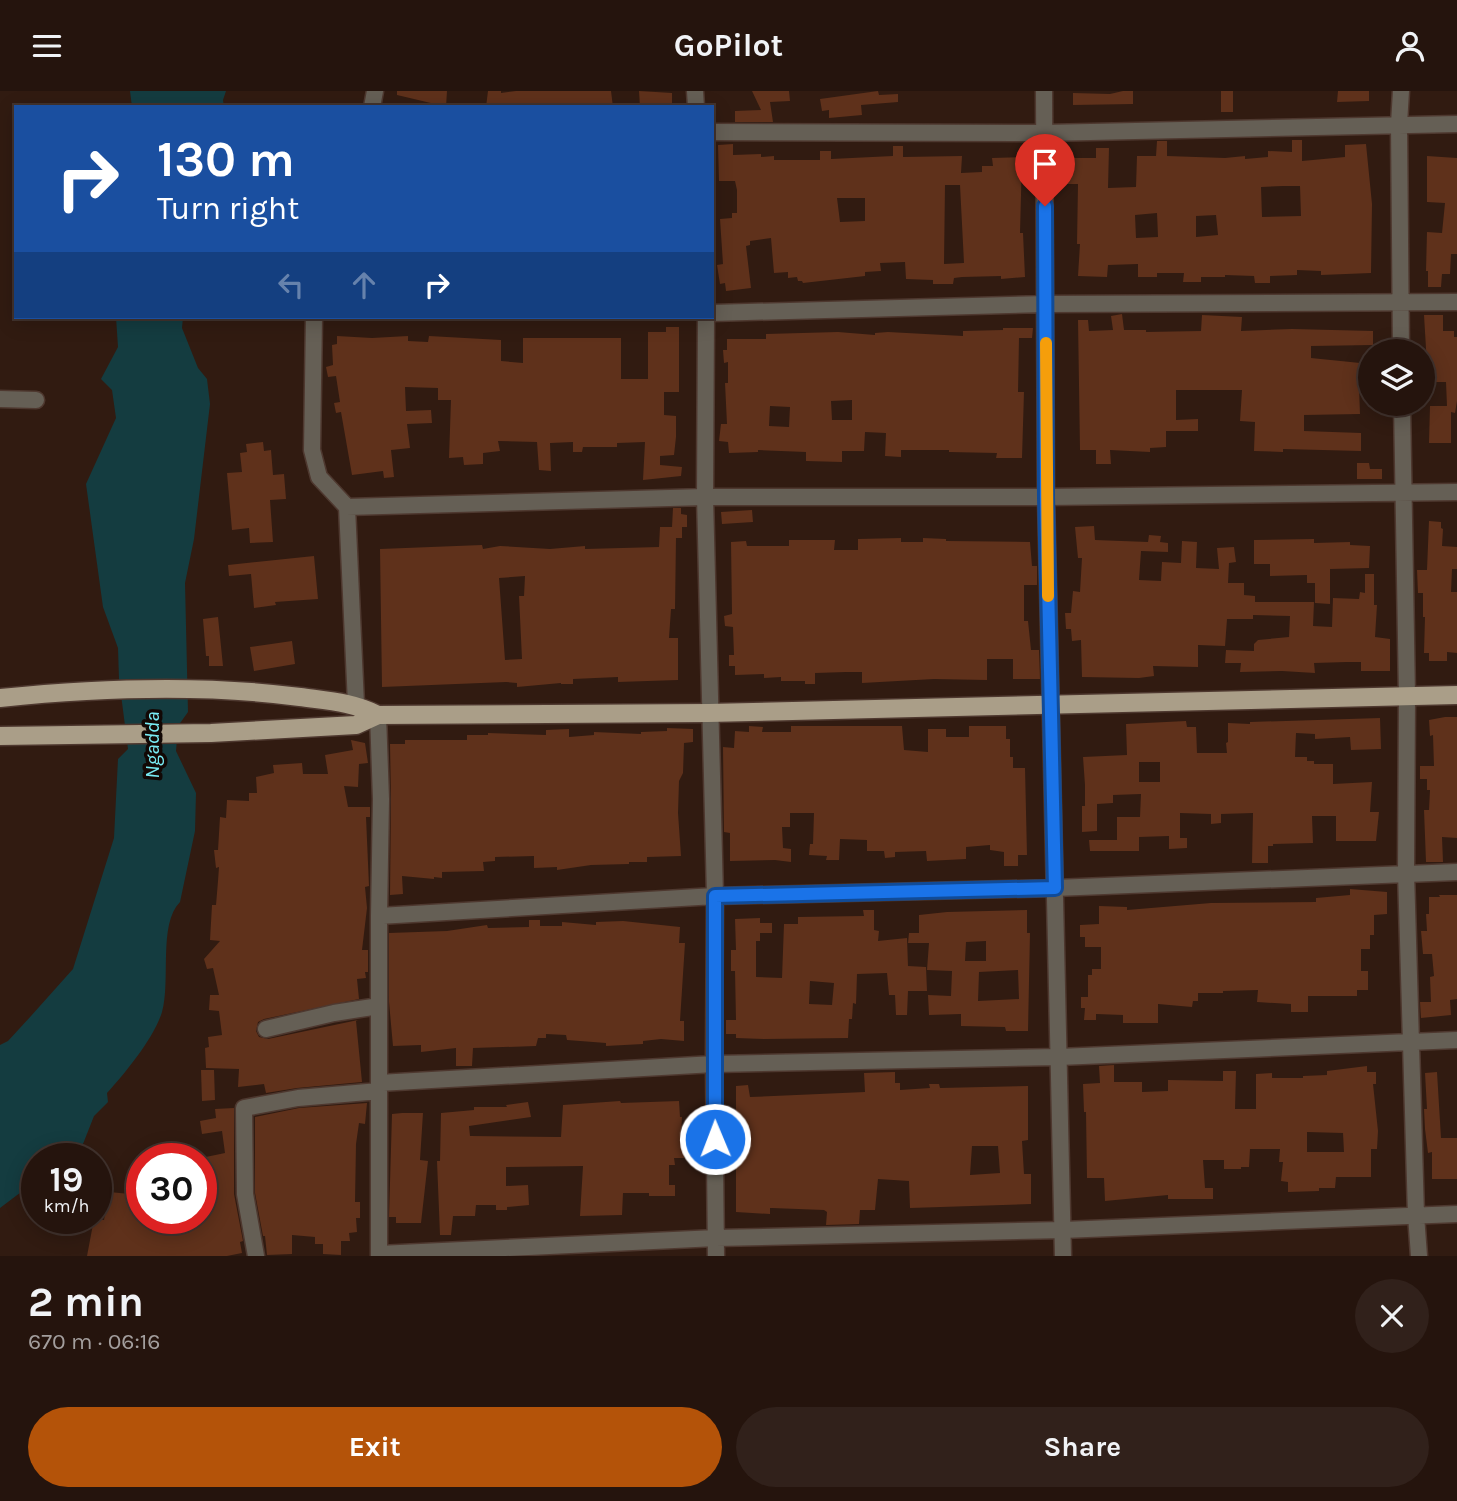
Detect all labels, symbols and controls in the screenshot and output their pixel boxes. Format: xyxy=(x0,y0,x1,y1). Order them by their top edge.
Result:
icon: menu xyxy=(28,27,66,65)
text: GoPilot xyxy=(674,27,783,64)
icon: person xyxy=(1391,27,1429,65)
text: 130 m xyxy=(157,131,295,188)
icon: right xyxy=(42,133,133,224)
pin xyxy=(1015,134,1075,206)
icon: arrive xyxy=(1026,145,1064,183)
text: Turn right xyxy=(157,190,299,227)
icon: left xyxy=(272,266,310,304)
icon: ahead xyxy=(345,266,383,304)
icon: right xyxy=(418,266,456,304)
map controls xyxy=(1358,339,1435,416)
button: layers xyxy=(1358,339,1435,416)
water label: Ngadda xyxy=(140,711,164,779)
position arrow xyxy=(678,1102,752,1176)
speed limit sign: 30 xyxy=(126,1143,217,1234)
text: 19 xyxy=(50,1159,83,1200)
text: km/h xyxy=(44,1195,89,1217)
text: 2 min xyxy=(28,1277,144,1327)
button: close xyxy=(1355,1279,1429,1353)
text: 670 m · 06:16 xyxy=(28,1328,161,1355)
button: Exit xyxy=(28,1407,722,1487)
button: Share xyxy=(736,1407,1429,1487)

